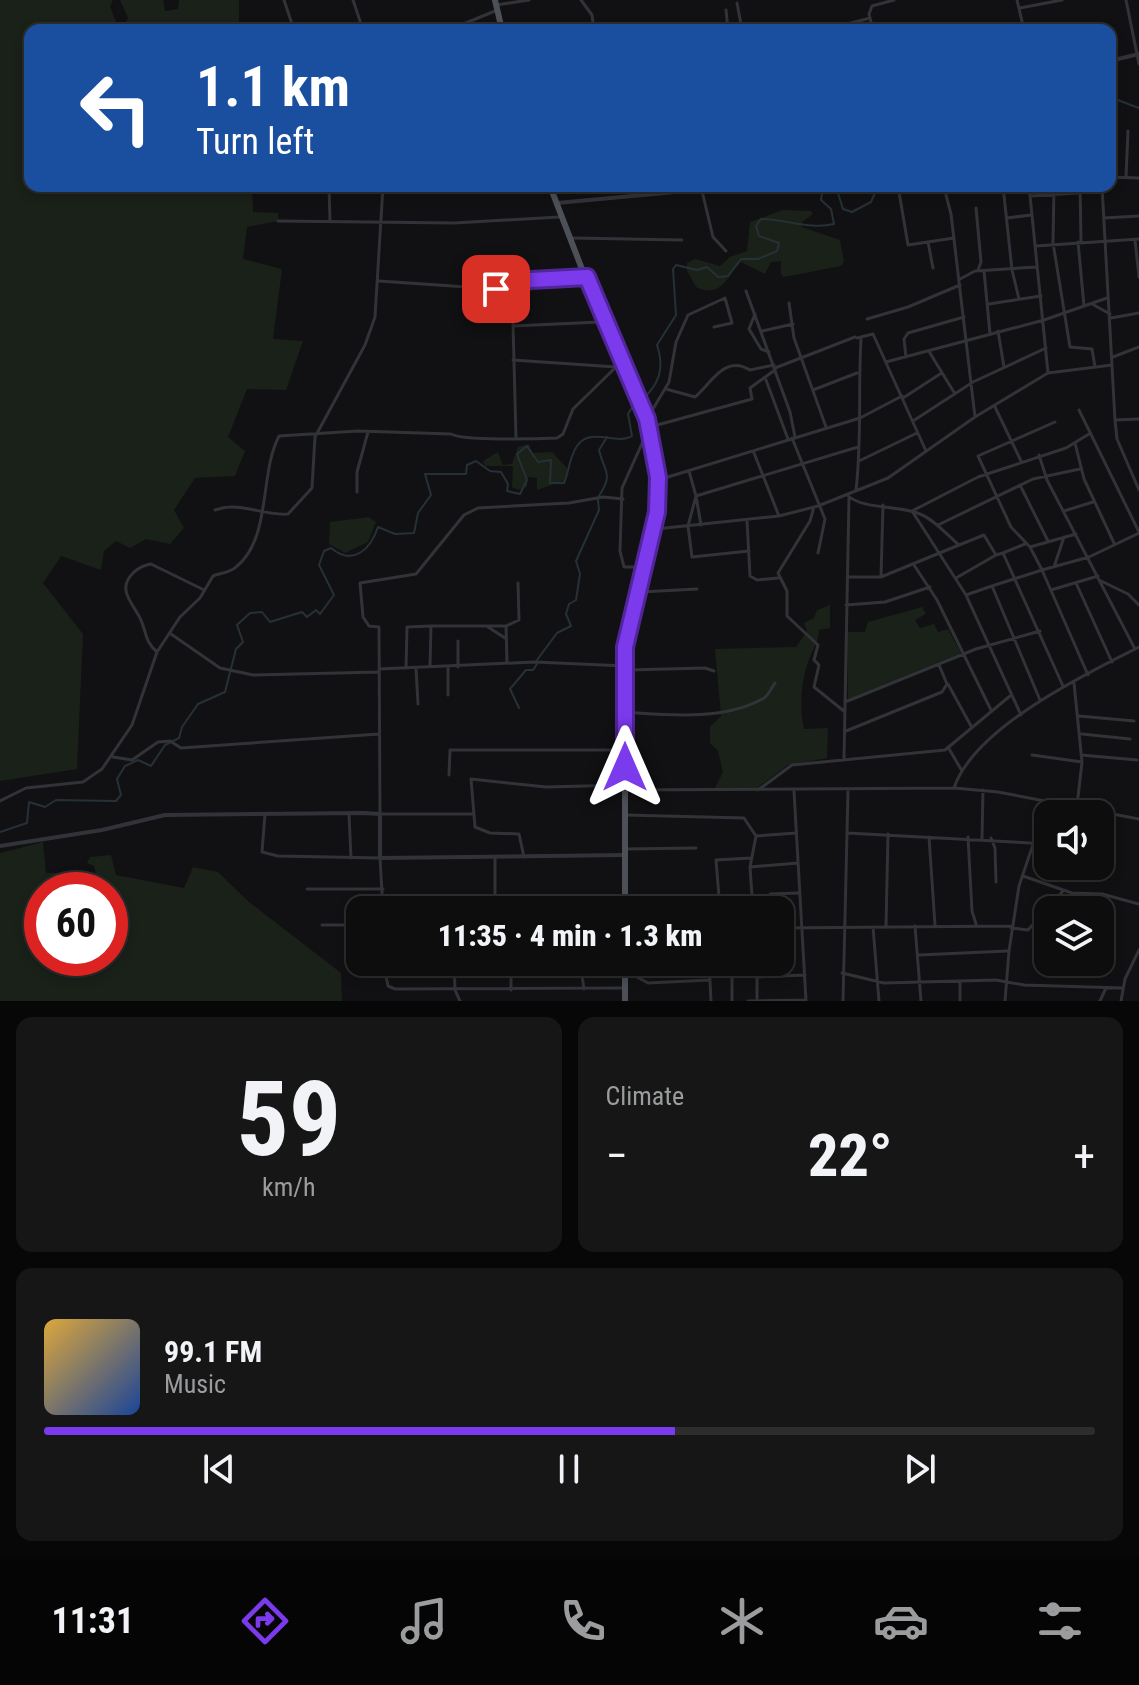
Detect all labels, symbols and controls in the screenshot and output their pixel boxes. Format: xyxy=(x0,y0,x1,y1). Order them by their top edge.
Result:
text: 1.1 km xyxy=(196,54,350,120)
icon: left xyxy=(64,56,168,160)
text: Turn left xyxy=(196,121,314,163)
pin xyxy=(462,255,530,323)
icon: arrive xyxy=(474,267,518,311)
position arrow xyxy=(583,725,667,809)
map controls xyxy=(1034,800,1114,976)
button: sound xyxy=(1034,800,1114,880)
speed limit sign: 60 xyxy=(24,872,128,976)
button: layers xyxy=(1034,896,1114,976)
text: 11:35 · 4 min · 1.3 km xyxy=(438,918,702,953)
text: 59 xyxy=(236,1059,341,1180)
text: Climate xyxy=(606,1081,684,1111)
text: 22° xyxy=(808,1120,893,1191)
text: − xyxy=(606,1130,628,1182)
text: + xyxy=(1073,1130,1095,1182)
text: km/h xyxy=(262,1172,316,1202)
text: 99.1 FM xyxy=(164,1334,262,1369)
text: Music xyxy=(164,1369,226,1399)
icon: previous xyxy=(197,1447,241,1491)
icon: pause xyxy=(547,1447,591,1491)
icon: next xyxy=(898,1447,942,1491)
icon: directions xyxy=(237,1593,293,1649)
icon: music xyxy=(396,1593,452,1649)
icon: phone xyxy=(555,1593,611,1649)
icon: climate xyxy=(714,1593,770,1649)
icon: car xyxy=(873,1593,929,1649)
icon: filters xyxy=(1032,1593,1088,1649)
text: 11:31 xyxy=(51,1600,134,1642)

